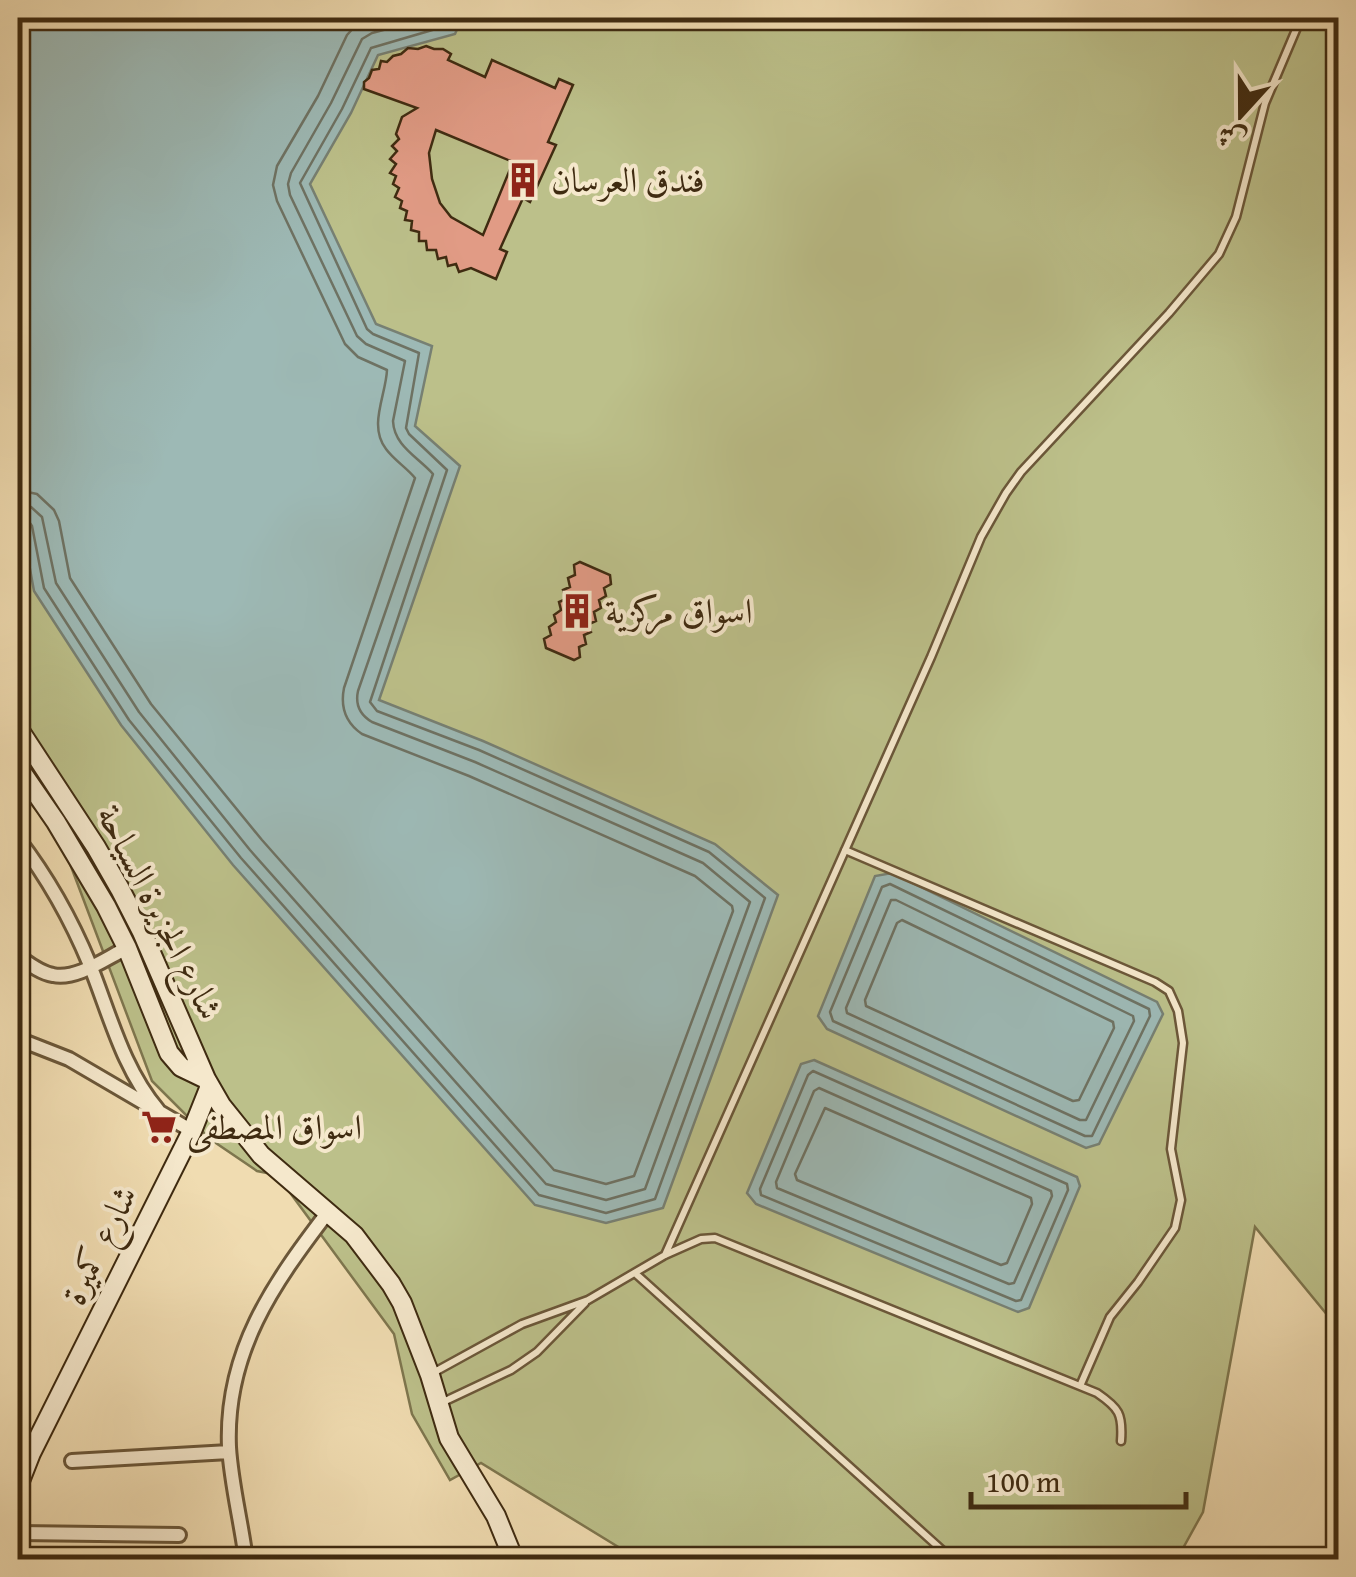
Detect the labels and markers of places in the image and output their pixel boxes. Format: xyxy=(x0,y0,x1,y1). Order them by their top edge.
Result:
place label: فندق العرسان xyxy=(551,154,705,205)
building icon: فندق العرسان xyxy=(504,161,542,199)
place label: اسواق مركزية xyxy=(605,585,753,636)
building icon: اسواق مركزية xyxy=(558,592,596,630)
place label: اسواق المصطفى xyxy=(187,1101,362,1153)
supermarket icon: اسواق المصطفى xyxy=(140,1108,178,1146)

